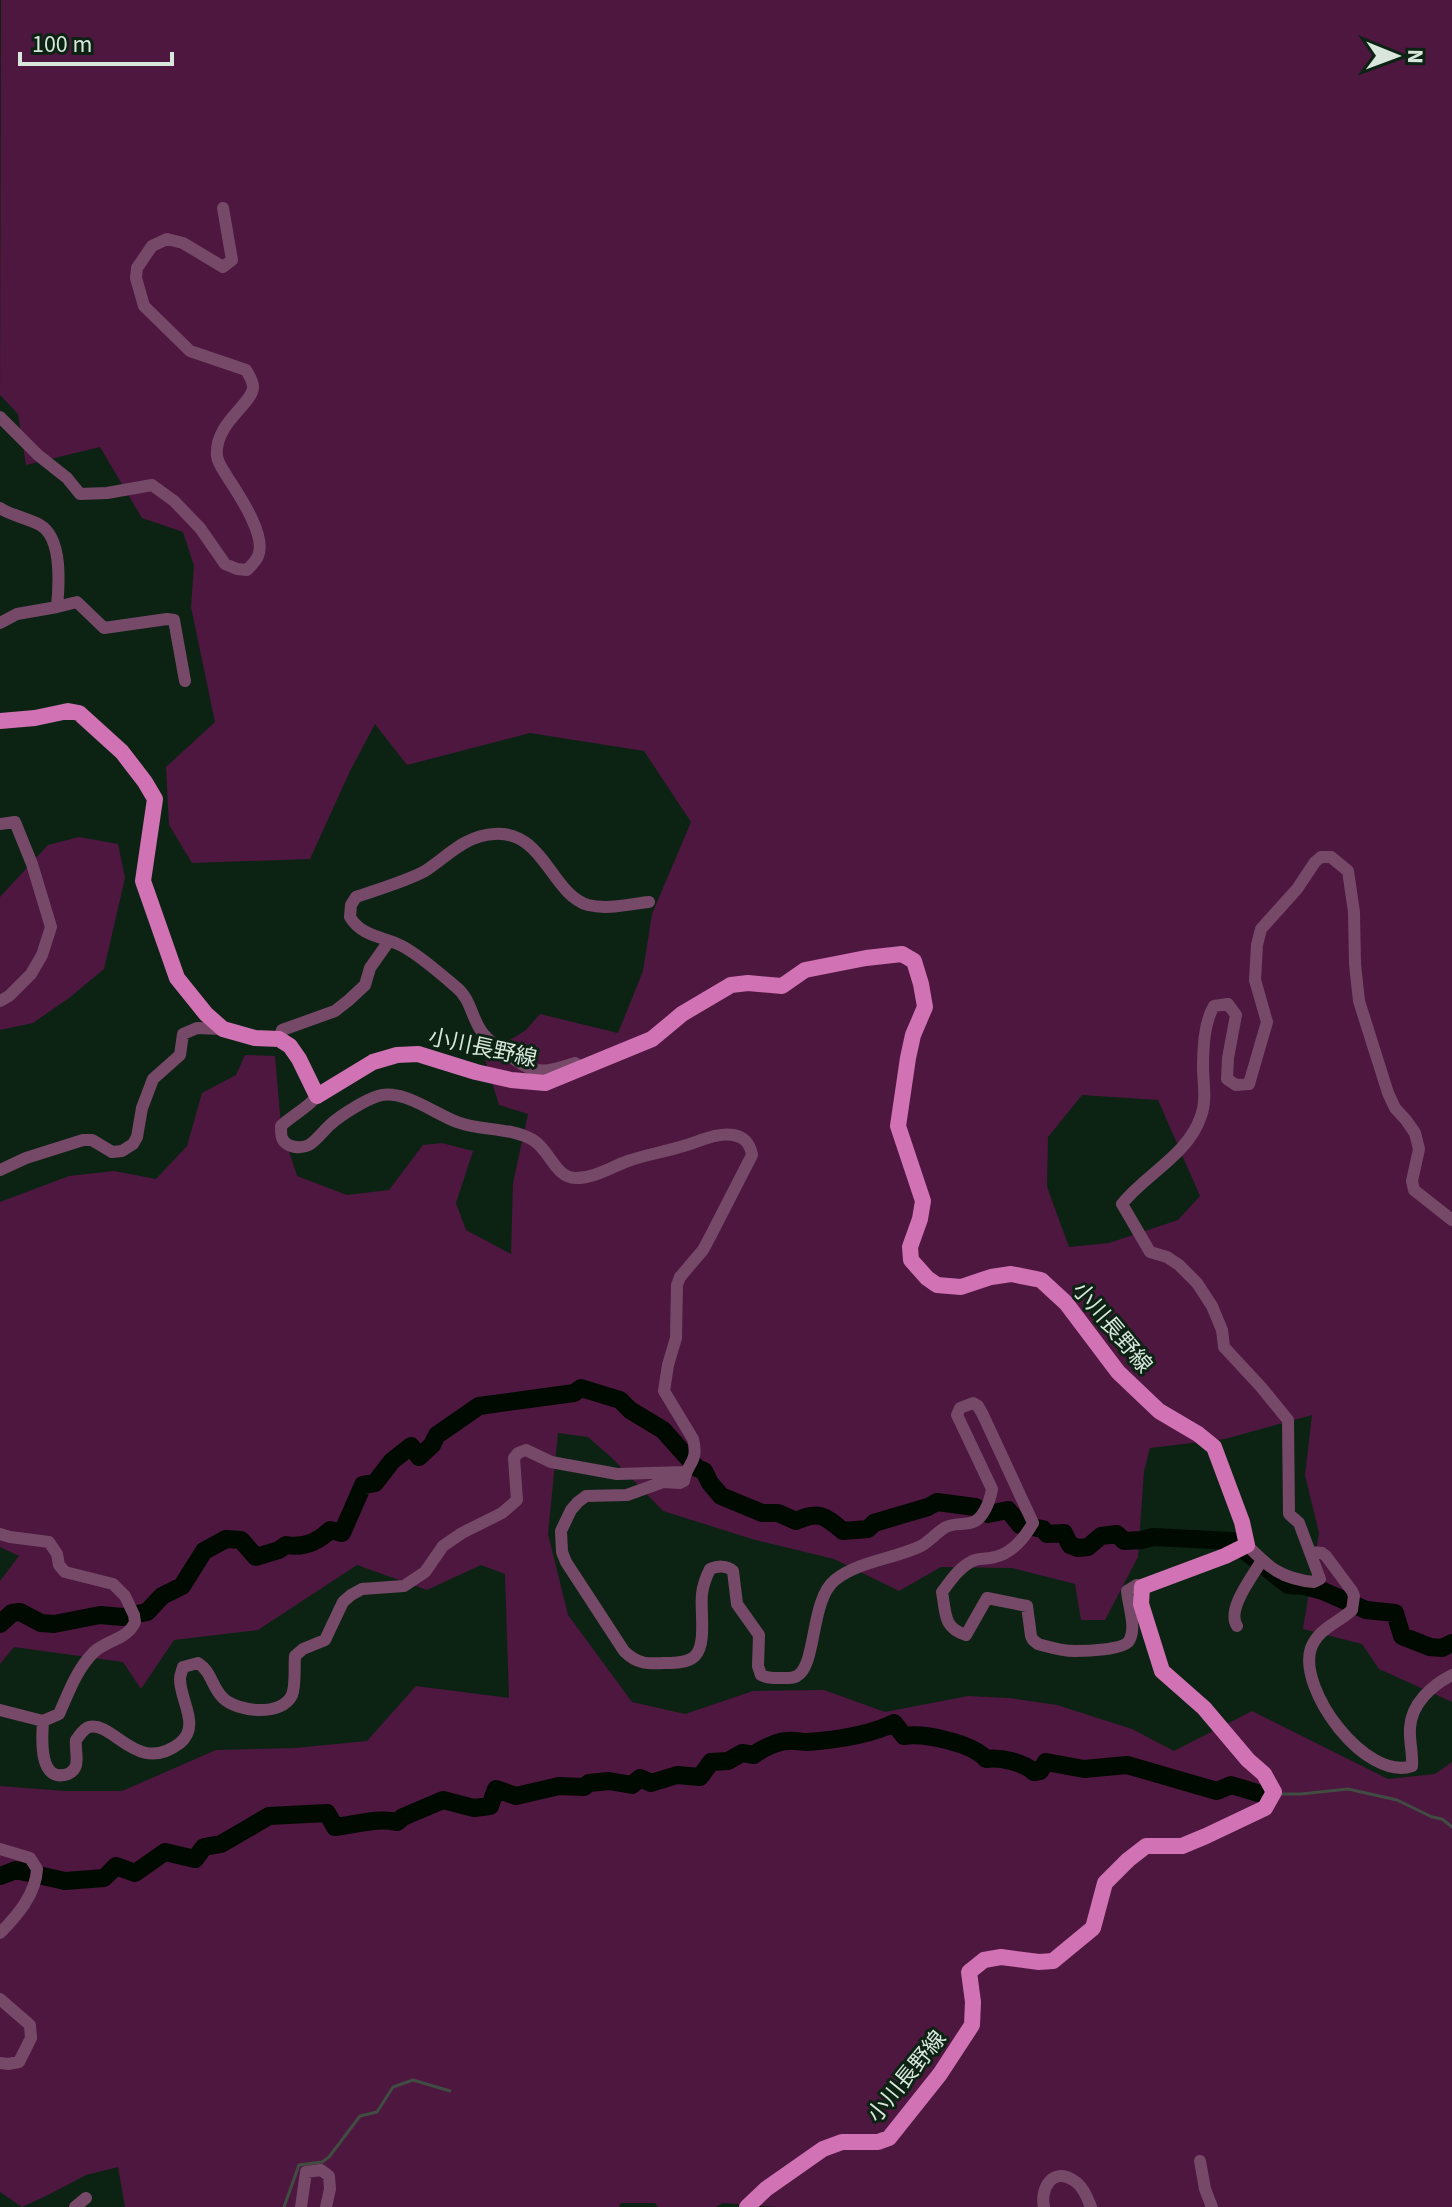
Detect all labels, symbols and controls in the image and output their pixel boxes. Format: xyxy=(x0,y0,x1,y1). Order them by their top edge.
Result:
scale bar xyxy=(20,16,172,66)
north arrow xyxy=(1356,16,1436,96)
text: 100 m xyxy=(32,27,92,62)
text: N xyxy=(1399,49,1431,64)
street label: 小川長野線 xyxy=(426,1021,540,1075)
street label: 小川長野線 xyxy=(1065,1275,1160,1380)
street label: 小川長野線 xyxy=(860,2024,954,2129)

